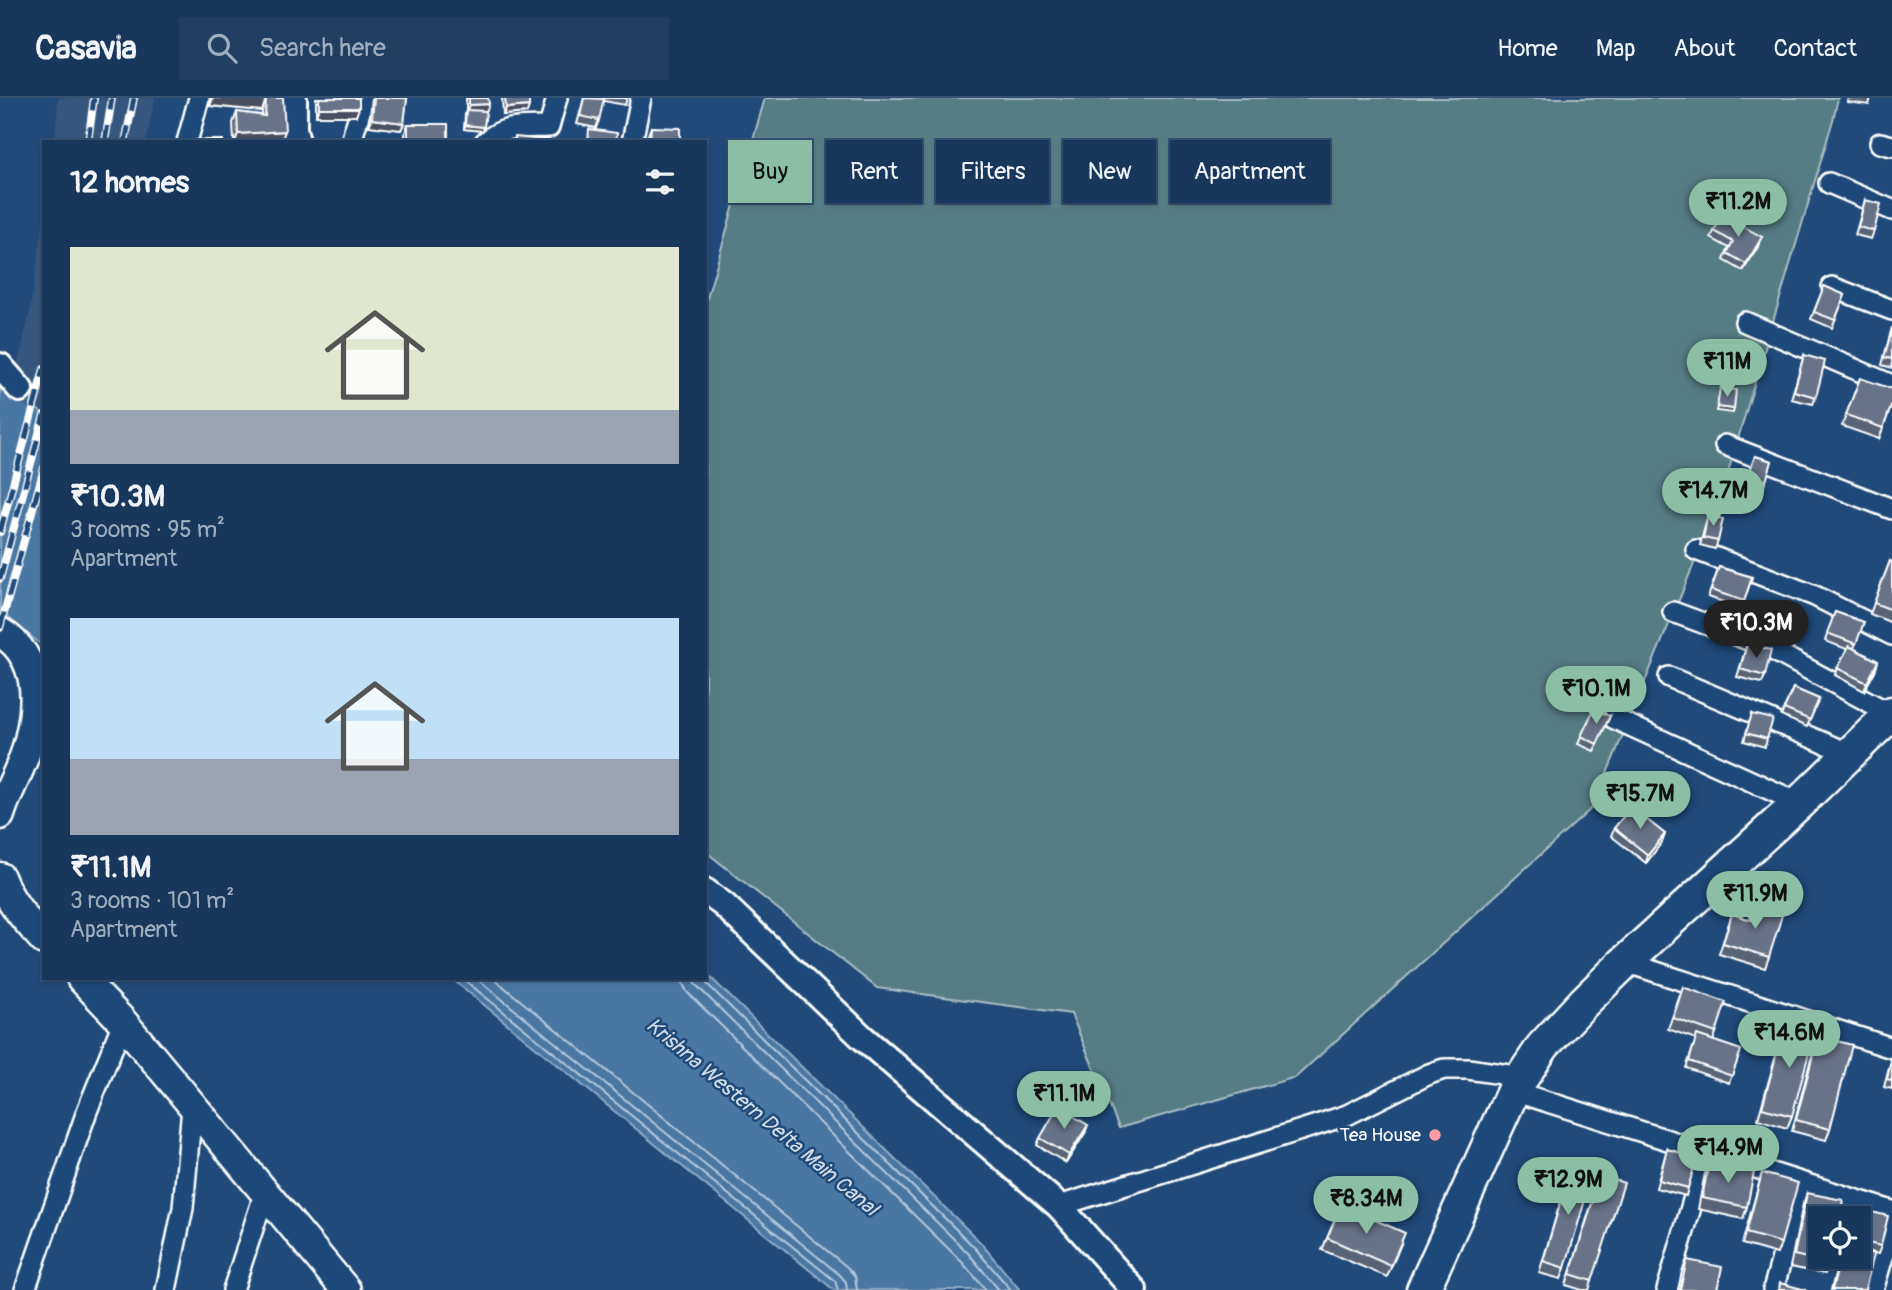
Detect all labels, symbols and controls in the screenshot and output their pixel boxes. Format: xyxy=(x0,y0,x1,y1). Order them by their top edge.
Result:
search box xyxy=(179,17,669,80)
text: Casavia xyxy=(35,28,137,69)
icon: search xyxy=(203,29,241,67)
text: Search here xyxy=(259,32,386,64)
text: Home xyxy=(1497,34,1558,63)
text: Map xyxy=(1596,34,1636,63)
text: About xyxy=(1674,34,1736,63)
text: Contact xyxy=(1774,34,1857,63)
chip: Buy xyxy=(728,140,812,203)
chip: Rent xyxy=(826,140,922,203)
chip: Filters xyxy=(936,140,1049,203)
chip: New xyxy=(1063,140,1156,203)
chip: Apartment xyxy=(1170,140,1330,203)
icon: filters xyxy=(641,163,679,201)
text: 12 homes xyxy=(70,164,189,201)
pin: ₹11.2M xyxy=(1681,180,1795,239)
text: ₹11.2M xyxy=(1705,187,1771,216)
icon: home xyxy=(312,292,438,418)
pin: ₹11M xyxy=(1686,340,1768,399)
text: ₹11M xyxy=(1703,347,1751,376)
pin: ₹14.7M xyxy=(1656,468,1770,528)
text: ₹14.7M xyxy=(1678,476,1748,505)
text: ₹10.3M xyxy=(70,478,165,515)
text: 3 rooms · 95 m² xyxy=(70,515,225,544)
text: Apartment xyxy=(70,544,177,573)
pin: ₹10.3M xyxy=(1699,601,1813,660)
text: ₹10.3M xyxy=(1720,608,1792,637)
icon: home xyxy=(312,663,438,789)
pin: ₹10.1M xyxy=(1539,666,1653,726)
text: ₹10.1M xyxy=(1561,674,1631,703)
pin: ₹15.7M xyxy=(1583,772,1697,831)
text: ₹15.7M xyxy=(1605,779,1675,808)
text: ₹11.1M xyxy=(70,849,151,886)
pin: ₹11.9M xyxy=(1698,872,1812,931)
text: ₹11.9M xyxy=(1722,879,1788,908)
text: 3 rooms · 101 m² xyxy=(70,886,234,915)
text: Apartment xyxy=(70,915,177,944)
pin: ₹14.6M xyxy=(1732,1010,1846,1070)
water label: Krishna Western Delta Main Canal xyxy=(640,1012,885,1223)
text: ₹14.6M xyxy=(1753,1018,1825,1047)
pin: ₹11.1M xyxy=(1007,1072,1121,1131)
text: ₹11.1M xyxy=(1033,1079,1095,1108)
place label: Tea House xyxy=(1340,1123,1422,1147)
pin: ₹14.9M xyxy=(1671,1126,1785,1185)
marker: Tea House xyxy=(1427,1127,1443,1143)
text: ₹14.9M xyxy=(1693,1133,1763,1162)
pin: ₹12.9M xyxy=(1511,1158,1625,1217)
text: ₹12.9M xyxy=(1533,1165,1603,1194)
pin: ₹8.34M xyxy=(1309,1176,1423,1236)
text: ₹8.34M xyxy=(1329,1184,1403,1213)
map controls xyxy=(1808,1206,1871,1269)
button: locate xyxy=(1808,1206,1871,1269)

